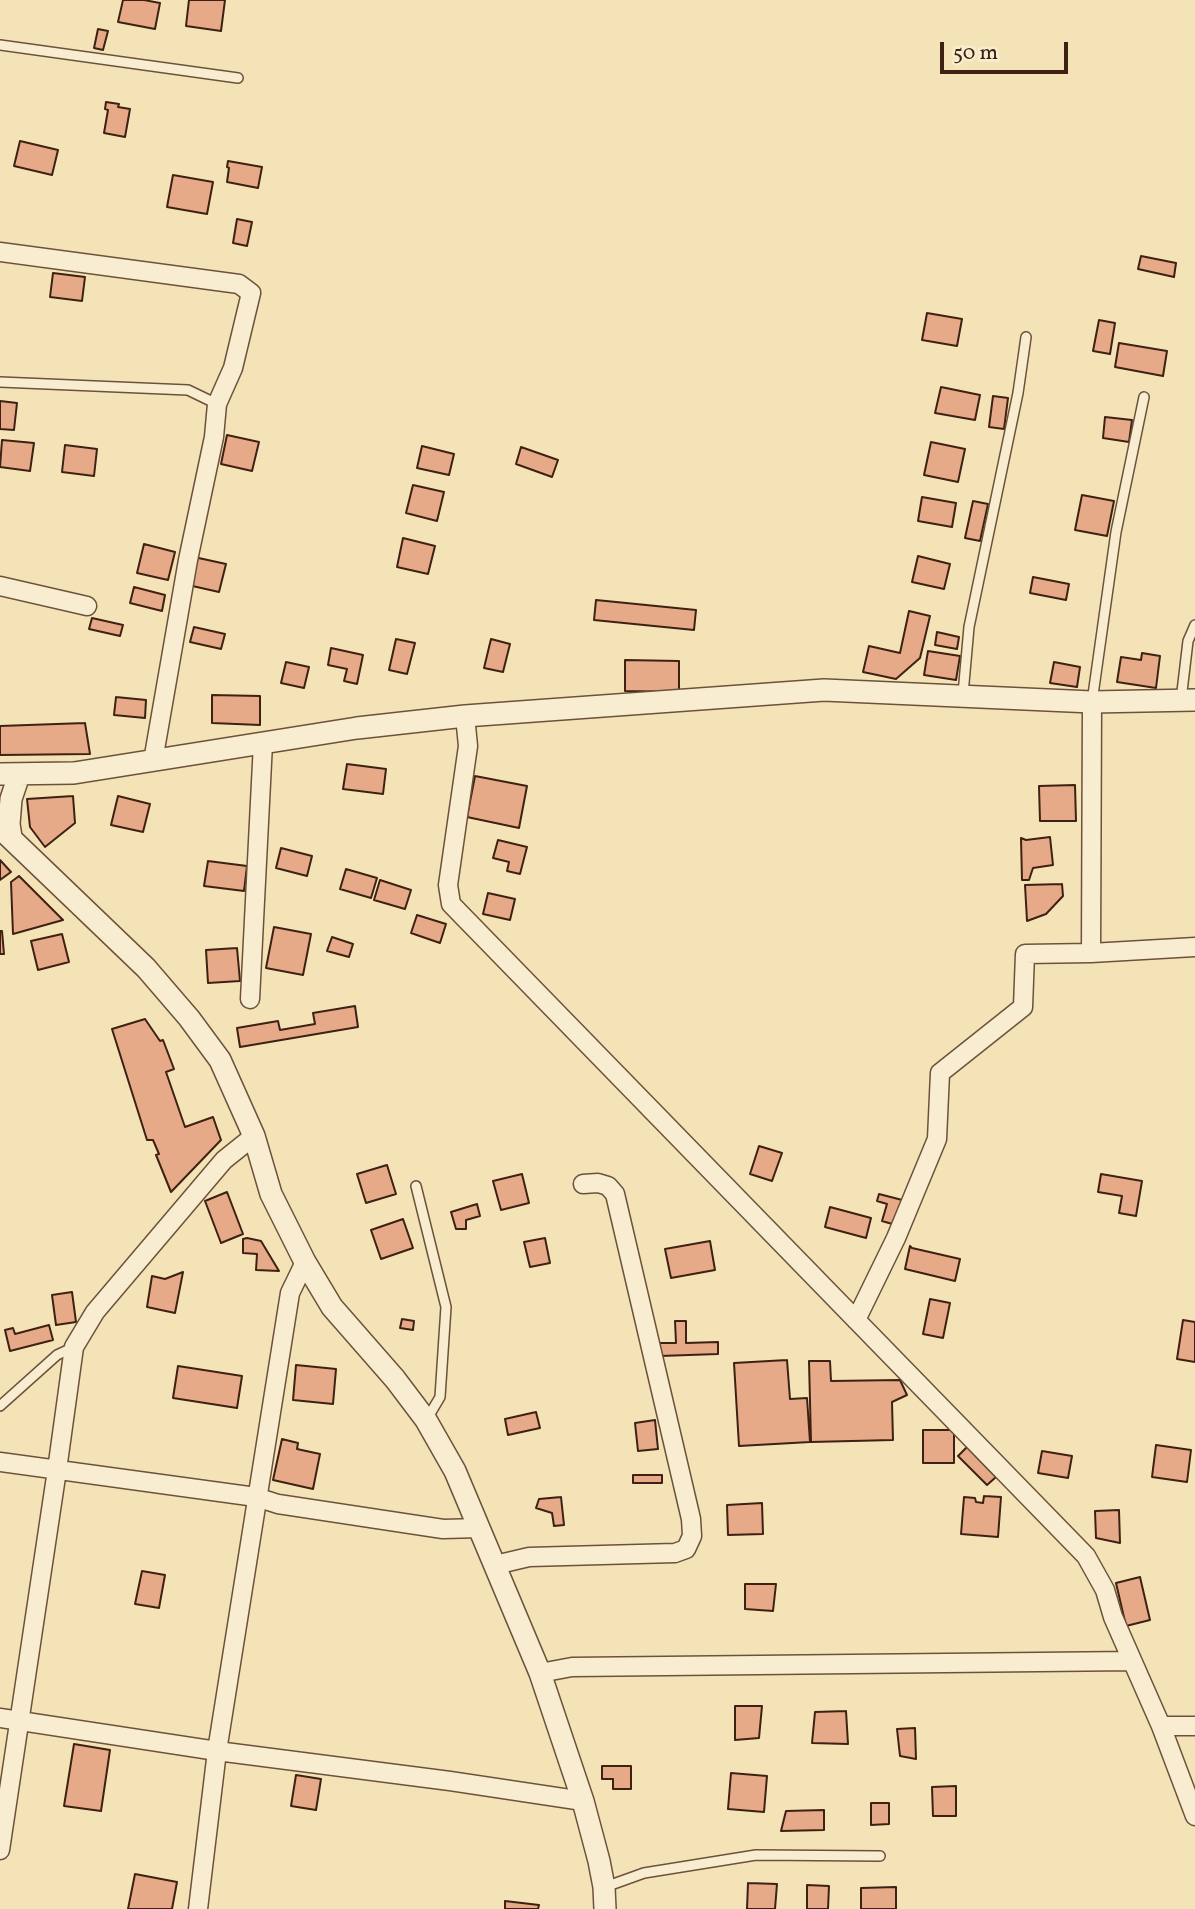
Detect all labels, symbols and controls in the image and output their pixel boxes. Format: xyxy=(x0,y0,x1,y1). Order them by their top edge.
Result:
scale bar xyxy=(943,28,1071,72)
text: 50 m xyxy=(953,39,998,68)

